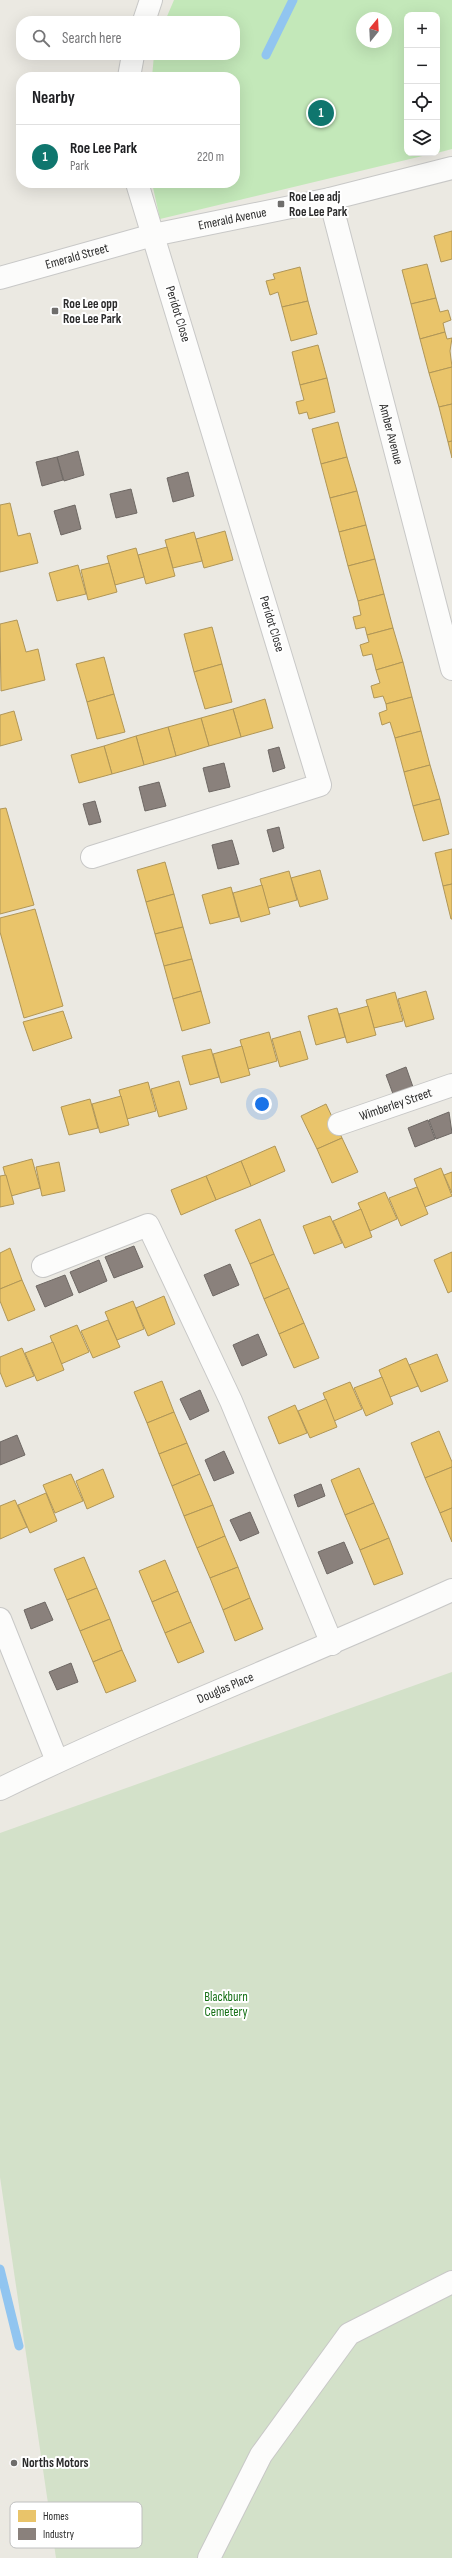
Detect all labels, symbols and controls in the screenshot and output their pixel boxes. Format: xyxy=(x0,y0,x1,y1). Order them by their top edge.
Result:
north arrow xyxy=(356,12,392,48)
map controls xyxy=(404,12,440,156)
button: + xyxy=(404,12,440,48)
search box xyxy=(16,16,240,60)
icon: search xyxy=(30,27,52,49)
text: Search here xyxy=(62,29,122,48)
button: − xyxy=(404,48,440,84)
button: locate xyxy=(404,84,440,120)
text: Nearby xyxy=(32,88,75,108)
pin: 1 xyxy=(308,98,334,128)
button: layers xyxy=(404,120,440,156)
text: Roe Lee Park xyxy=(70,139,137,158)
text: 1 xyxy=(42,149,48,165)
text: 220 m xyxy=(197,149,224,165)
text: Park xyxy=(70,158,89,174)
place label: Roe Lee adj Roe Lee Park xyxy=(289,189,348,220)
marker: Roe Lee adj Roe Lee Park xyxy=(276,199,286,209)
street label: Emerald Avenue xyxy=(197,204,268,234)
street label: Emerald Street xyxy=(44,240,110,273)
street label: Peridot Close xyxy=(162,284,194,344)
place label: Roe Lee opp Roe Lee Park xyxy=(63,296,122,327)
marker: Roe Lee opp Roe Lee Park xyxy=(50,306,60,316)
street label: Amber Avenue xyxy=(375,401,407,466)
street label: Peridot Close xyxy=(256,594,288,654)
street label: Wimberley Street xyxy=(357,1084,434,1124)
your location xyxy=(252,1094,272,1114)
street label: Douglas Place xyxy=(195,1669,256,1707)
park label: Blackburn Cemetery xyxy=(204,1989,248,2020)
place label: Norths Motors xyxy=(22,2455,89,2471)
marker: Norths Motors xyxy=(9,2458,19,2468)
legend xyxy=(10,2502,142,2548)
text: Homes xyxy=(43,2510,69,2523)
text: Industry xyxy=(43,2528,75,2541)

